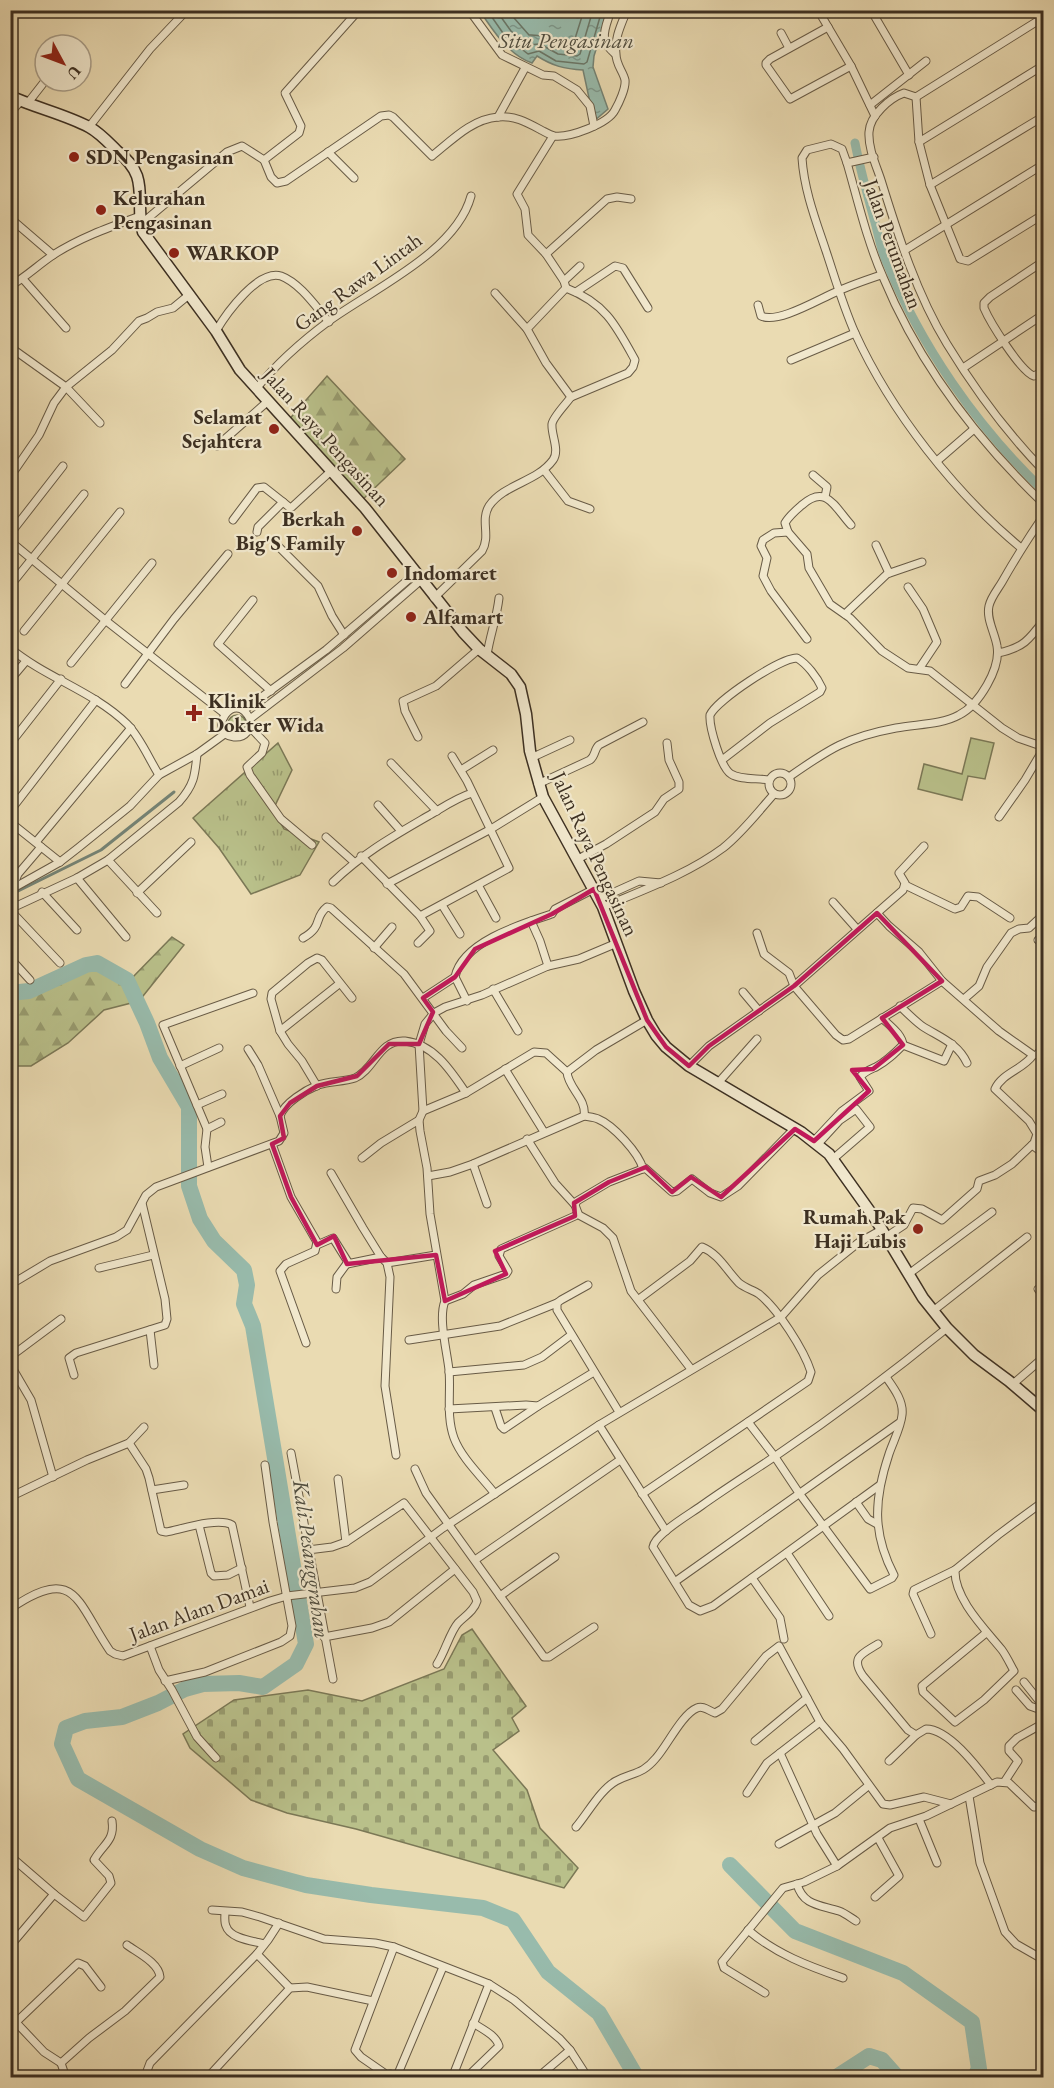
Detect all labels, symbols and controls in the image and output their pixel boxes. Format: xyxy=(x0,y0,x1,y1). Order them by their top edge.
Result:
water label: Situ Pengasinan xyxy=(497,26,634,55)
north arrow xyxy=(33,33,93,93)
text: U xyxy=(62,61,86,84)
place label: SDN Pengasinan xyxy=(86,143,234,170)
marker: SDN Pengasinan xyxy=(67,150,81,164)
street label: Jalan Perumahan xyxy=(857,173,929,312)
place label: Kelurahan Pengasinan xyxy=(113,184,212,235)
marker: Kelurahan Pengasinan xyxy=(94,203,108,217)
street label: Gang Rawa Lintah xyxy=(288,226,427,337)
place label: WARKOP xyxy=(186,239,279,266)
marker: WARKOP xyxy=(167,246,181,260)
street label: Jalan Raya Pengasinan xyxy=(255,360,396,512)
place label: Selamat Sejahtera xyxy=(182,403,263,454)
marker: Selamat Sejahtera xyxy=(267,422,281,436)
place label: Berkah Big'S Family xyxy=(236,505,346,556)
marker: Berkah Big'S Family xyxy=(350,524,364,538)
place label: Indomaret xyxy=(404,559,497,586)
marker: Indomaret xyxy=(385,566,399,580)
place label: Alfamart xyxy=(422,603,503,630)
marker: Alfamart xyxy=(404,610,418,624)
place label: Klinik Dokter Wida xyxy=(208,687,325,738)
marker: Klinik Dokter Wida xyxy=(185,704,203,722)
street label: Jalan Raya Pengasinan xyxy=(545,765,645,940)
place label: Rumah Pak Haji Lubis xyxy=(803,1203,907,1254)
marker: Rumah Pak Haji Lubis xyxy=(911,1222,925,1236)
water label: Kali Pesanggrahan xyxy=(286,1477,337,1640)
street label: Jalan Alam Damai xyxy=(123,1572,272,1648)

